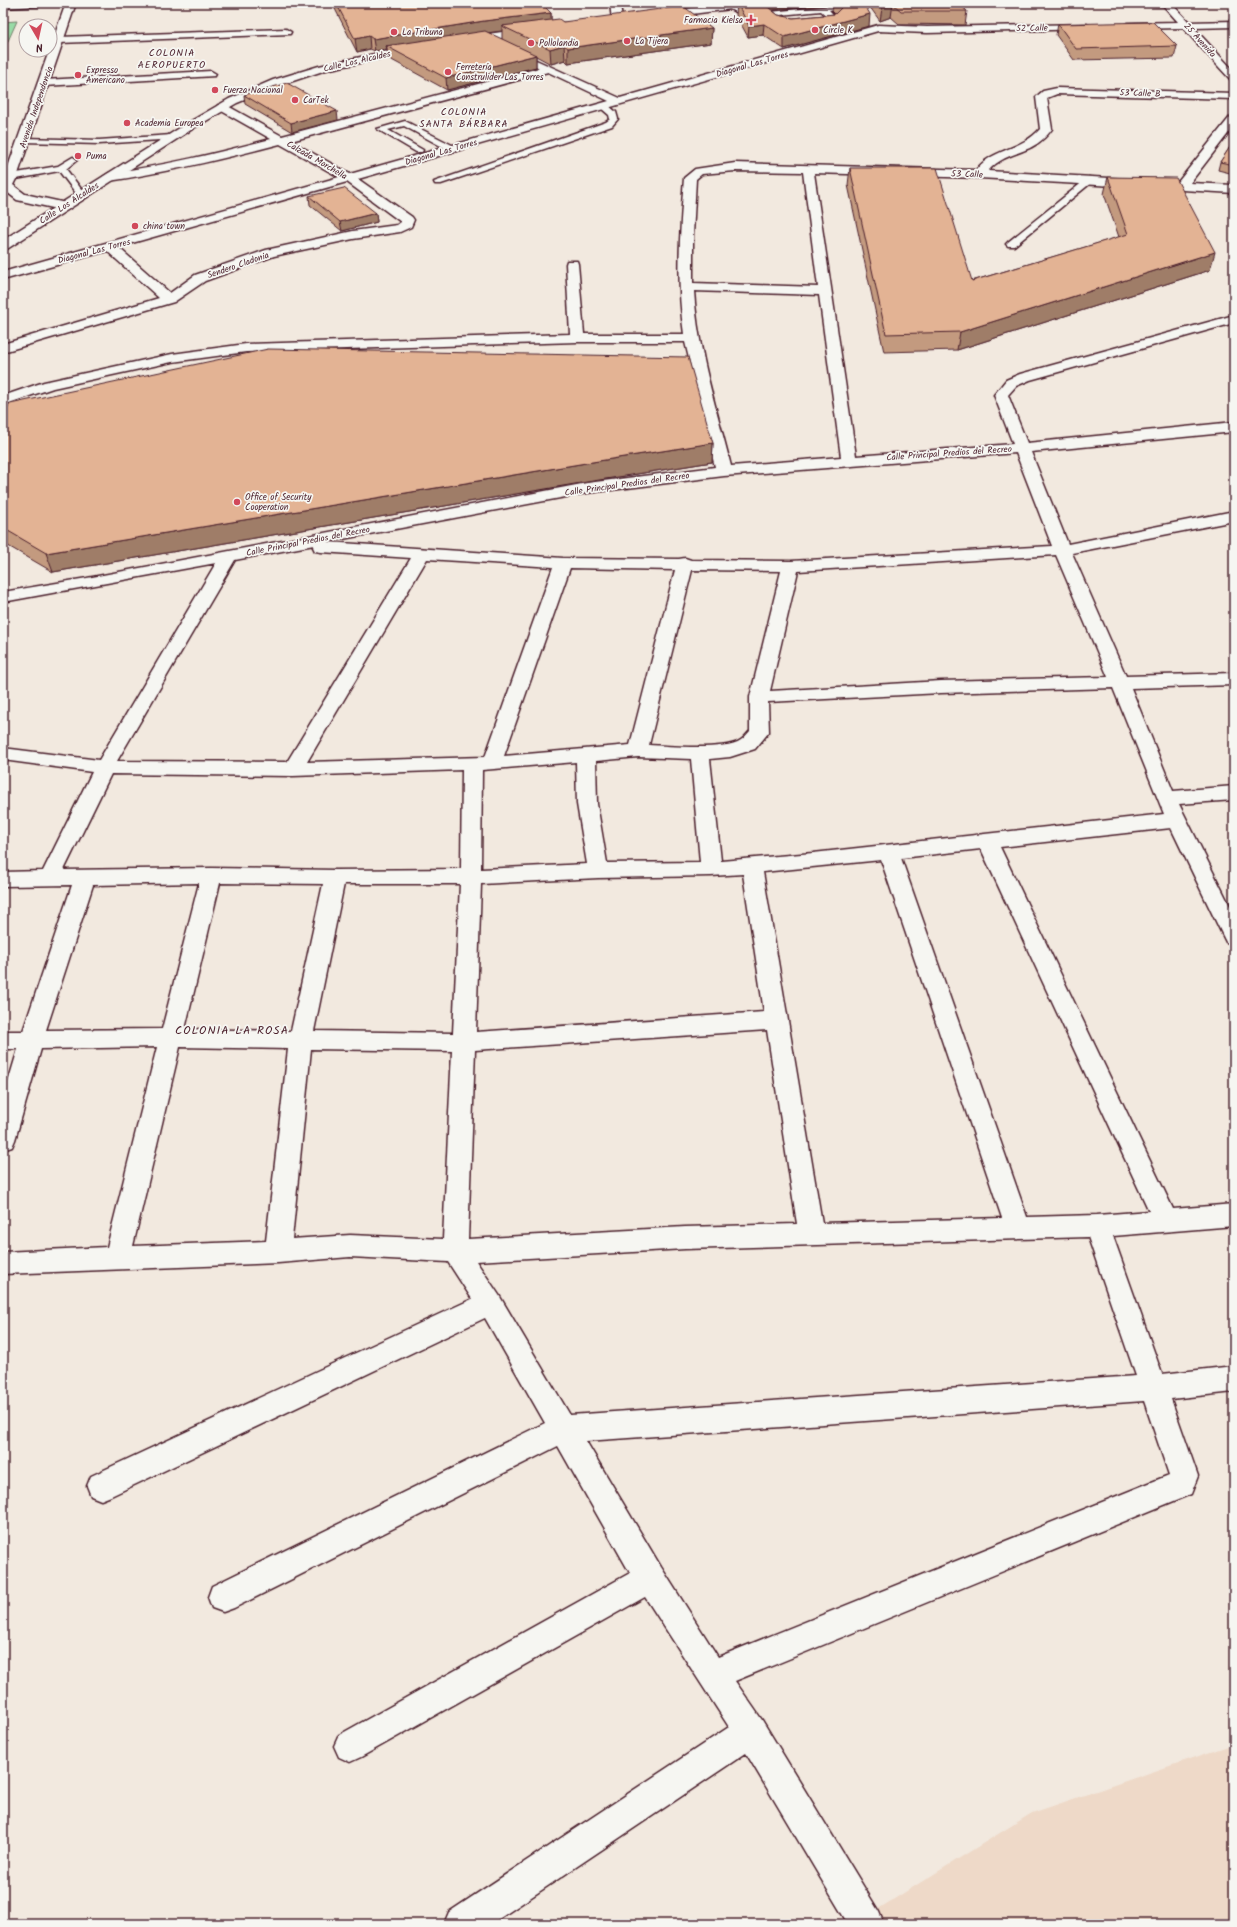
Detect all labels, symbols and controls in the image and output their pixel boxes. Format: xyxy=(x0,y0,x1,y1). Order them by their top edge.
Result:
place label: Farmacia Kielsa xyxy=(684,13,743,28)
marker: Farmacia Kielsa xyxy=(746,15,756,25)
north arrow xyxy=(18,18,58,58)
street label: 25 Avenida xyxy=(1180,19,1219,61)
street label: 52 Calle xyxy=(1016,21,1048,36)
place label: Circle K xyxy=(823,23,853,38)
place label: La Tribuna xyxy=(402,25,443,40)
marker: Circle K xyxy=(810,25,820,35)
marker: La Tribuna xyxy=(389,27,399,37)
place label: La Tijera xyxy=(635,34,668,49)
place label: Pollolandia xyxy=(539,36,579,51)
marker: La Tijera xyxy=(622,36,632,46)
text: N xyxy=(35,37,44,56)
marker: Pollolandia xyxy=(526,38,536,48)
district label: COLONIA AEROPUERTO xyxy=(138,45,206,73)
street label: Calle Los Alcaldes xyxy=(322,46,392,77)
street label: Diagonal Las Torres xyxy=(714,47,790,82)
place label: Ferretería Construlider Las Torres xyxy=(456,60,544,85)
place label: Expresso Americano xyxy=(86,63,125,88)
street label: Avenida Independencia xyxy=(15,64,57,150)
marker: Ferretería Construlider Las Torres xyxy=(443,67,453,77)
marker: Expresso Americano xyxy=(73,70,83,80)
place label: Fuerza Nacional xyxy=(223,83,283,98)
marker: Fuerza Nacional xyxy=(210,85,220,95)
street label: 53 Calle B xyxy=(1119,85,1161,102)
place label: CarTek xyxy=(303,93,329,108)
marker: CarTek xyxy=(290,95,300,105)
district label: COLONIA SANTA BÁRBARA xyxy=(419,104,509,132)
place label: Academia Europea xyxy=(135,116,204,131)
marker: Academia Europea xyxy=(122,118,132,128)
street label: Diagonal Las Torres xyxy=(403,135,479,170)
street label: Calzada Morchella xyxy=(284,137,350,184)
place label: Puma xyxy=(86,149,107,164)
marker: Puma xyxy=(73,151,83,161)
street label: 53 Calle xyxy=(951,166,983,183)
street label: Calle Los Alcaldes xyxy=(36,178,102,228)
place label: china town xyxy=(143,219,185,234)
marker: china town xyxy=(130,221,140,231)
street label: Diagonal Las Torres xyxy=(56,235,132,268)
street label: Sendero Cladonia xyxy=(205,248,271,283)
street label: Calle Principal Predios del Recreo xyxy=(886,442,1012,465)
street label: Calle Principal Predios del Recreo xyxy=(564,468,690,501)
place label: Office of Security Cooperation xyxy=(245,490,312,515)
marker: Office of Security Cooperation xyxy=(232,497,242,507)
street label: Calle Principal Predios del Recreo xyxy=(245,522,371,561)
district label: COLONIA LA ROSA xyxy=(175,1021,289,1040)

